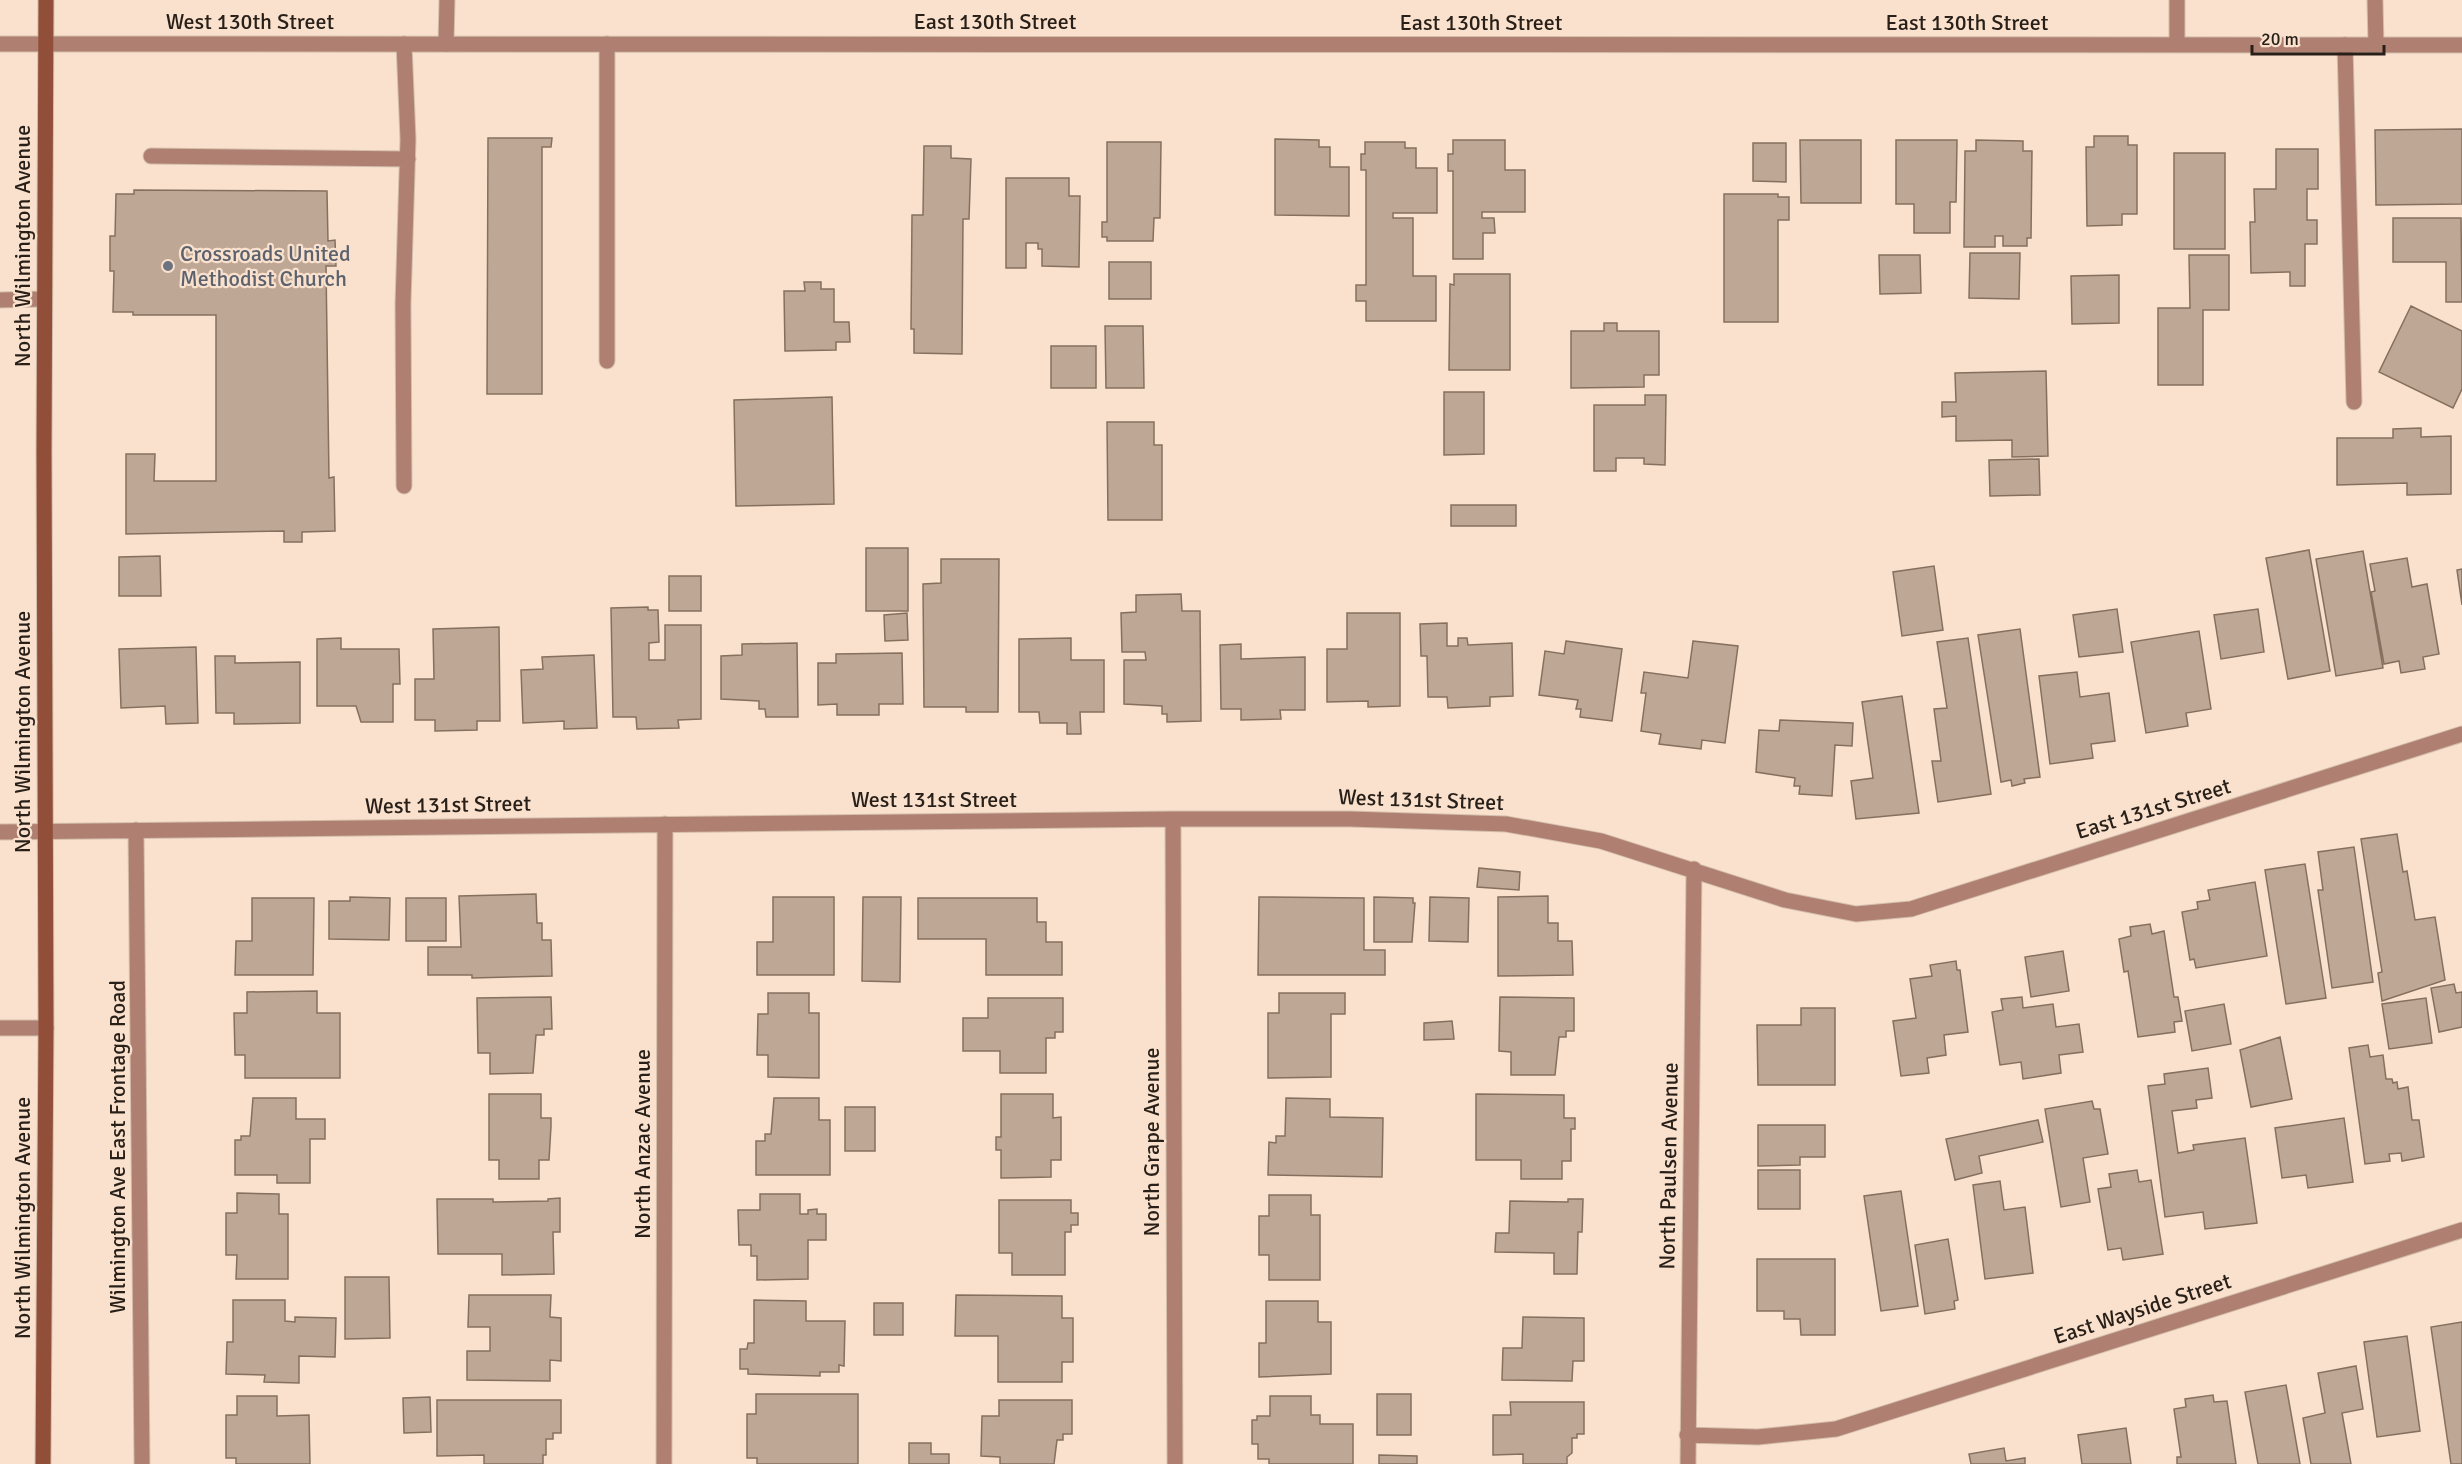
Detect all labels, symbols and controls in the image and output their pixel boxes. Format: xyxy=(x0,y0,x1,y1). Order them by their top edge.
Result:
street label: West 130th Street xyxy=(166,8,335,35)
street label: East 130th Street xyxy=(913,8,1077,35)
street label: East 130th Street xyxy=(1399,9,1563,36)
street label: East 130th Street xyxy=(1885,9,2049,36)
scale bar xyxy=(2252,18,2384,56)
text: 20 m xyxy=(2261,28,2299,50)
street label: North Wilmington Avenue xyxy=(9,125,36,367)
place label: Crossroads United Methodist Church xyxy=(180,240,351,292)
marker: Crossroads United Methodist Church xyxy=(161,259,175,273)
street label: North Wilmington Avenue xyxy=(9,611,36,853)
street label: East 131st Street xyxy=(2072,772,2234,845)
street label: West 131st Street xyxy=(1337,783,1505,816)
street label: West 131st Street xyxy=(851,786,1017,813)
street label: West 131st Street xyxy=(365,790,532,819)
street label: Wilmington Ave East Frontage Road xyxy=(104,980,131,1314)
street label: North Grape Avenue xyxy=(1138,1047,1165,1237)
street label: North Anzac Avenue xyxy=(629,1049,656,1239)
street label: North Paulsen Avenue xyxy=(1653,1062,1684,1270)
street label: North Wilmington Avenue xyxy=(9,1097,36,1339)
street label: East Wayside Street xyxy=(2050,1267,2235,1350)

